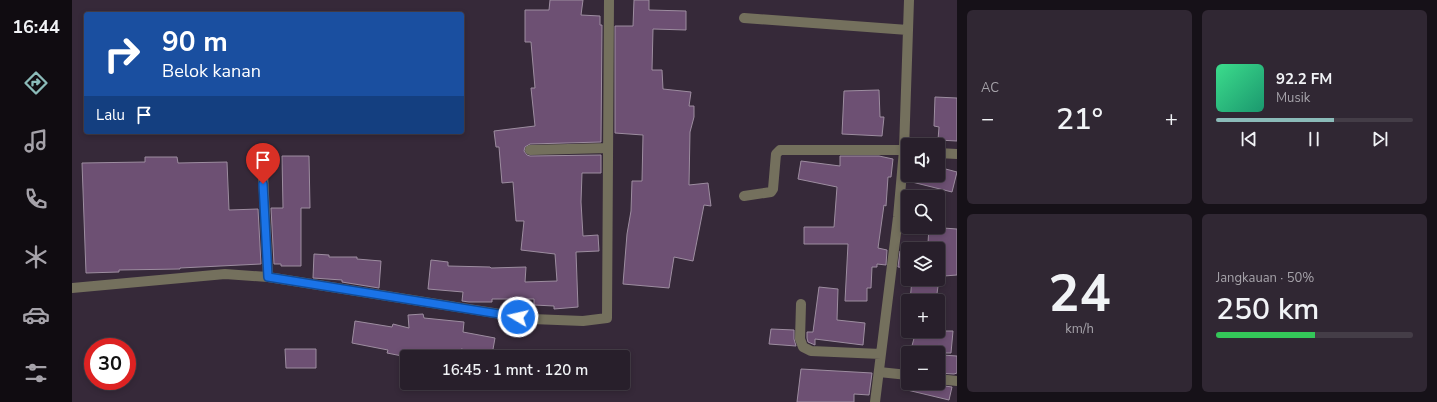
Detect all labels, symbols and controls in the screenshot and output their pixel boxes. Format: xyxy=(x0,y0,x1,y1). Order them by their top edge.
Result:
text: 16:44 xyxy=(12,15,60,39)
text: 90 m xyxy=(162,23,228,61)
icon: right xyxy=(96,28,148,80)
text: Belok kanan xyxy=(162,59,261,83)
icon: directions xyxy=(22,69,50,97)
text: 92.2 FM xyxy=(1276,69,1332,89)
text: AC xyxy=(981,79,999,97)
text: Musik xyxy=(1276,89,1310,107)
text: 21° xyxy=(1056,99,1103,140)
icon: arrive xyxy=(133,104,155,126)
text: − xyxy=(981,104,994,134)
text: + xyxy=(1165,104,1178,134)
text: Lalu xyxy=(96,105,125,125)
icon: music xyxy=(22,127,50,155)
icon: previous xyxy=(1238,128,1260,150)
icon: pause xyxy=(1303,128,1325,150)
icon: next xyxy=(1369,128,1391,150)
map controls xyxy=(901,138,945,390)
button: sound xyxy=(901,138,945,182)
pin xyxy=(246,143,280,184)
icon: arrive xyxy=(252,149,274,171)
icon: phone xyxy=(22,185,50,213)
button: search xyxy=(901,190,945,234)
button: layers xyxy=(901,242,945,286)
icon: climate xyxy=(22,243,50,271)
text: 24 xyxy=(1048,258,1111,329)
text: Jangkauan · 50% xyxy=(1216,269,1314,287)
text: 250 km xyxy=(1216,289,1319,330)
button: + xyxy=(901,294,945,338)
position arrow xyxy=(497,296,539,338)
icon: car xyxy=(22,301,50,329)
text: km/h xyxy=(1065,320,1094,338)
speed limit sign: 30 xyxy=(84,338,136,390)
button: − xyxy=(901,346,945,390)
icon: filters xyxy=(22,359,50,387)
text: 16:45 · 1 mnt · 120 m xyxy=(442,360,588,380)

